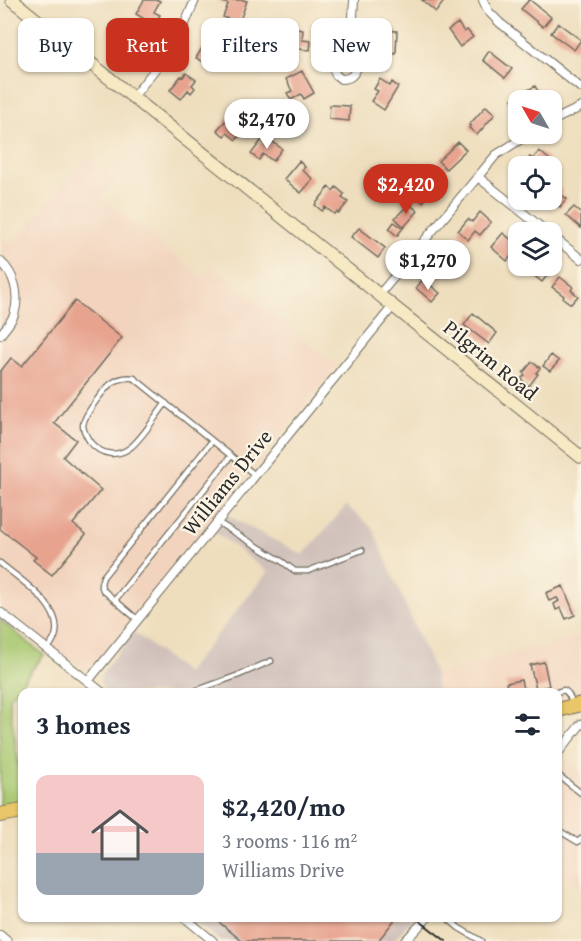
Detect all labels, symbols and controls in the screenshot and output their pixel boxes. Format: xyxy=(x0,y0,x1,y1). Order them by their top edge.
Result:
chip: Buy xyxy=(18,18,94,72)
chip: Rent xyxy=(106,18,189,72)
chip: Filters xyxy=(201,18,299,72)
chip: New xyxy=(311,18,392,72)
north arrow xyxy=(508,90,562,144)
map controls xyxy=(508,90,562,276)
pin: $2,470 xyxy=(218,99,316,150)
text: $2,470 xyxy=(238,104,296,133)
button: locate xyxy=(508,156,562,210)
pin: $2,420 xyxy=(357,164,455,215)
text: $2,420 xyxy=(377,169,435,198)
button: layers xyxy=(508,222,562,276)
pin: $1,270 xyxy=(379,240,477,291)
text: $1,270 xyxy=(399,245,457,274)
street label: Pilgrim Road xyxy=(437,312,546,408)
street label: Williams Drive xyxy=(174,422,280,542)
text: 3 homes xyxy=(36,705,131,744)
icon: filters xyxy=(511,708,544,741)
text: $2,420/mo xyxy=(222,787,345,826)
icon: home xyxy=(84,799,156,871)
text: 3 rooms · 116 m² xyxy=(222,826,357,855)
text: Williams Drive xyxy=(222,855,344,884)

